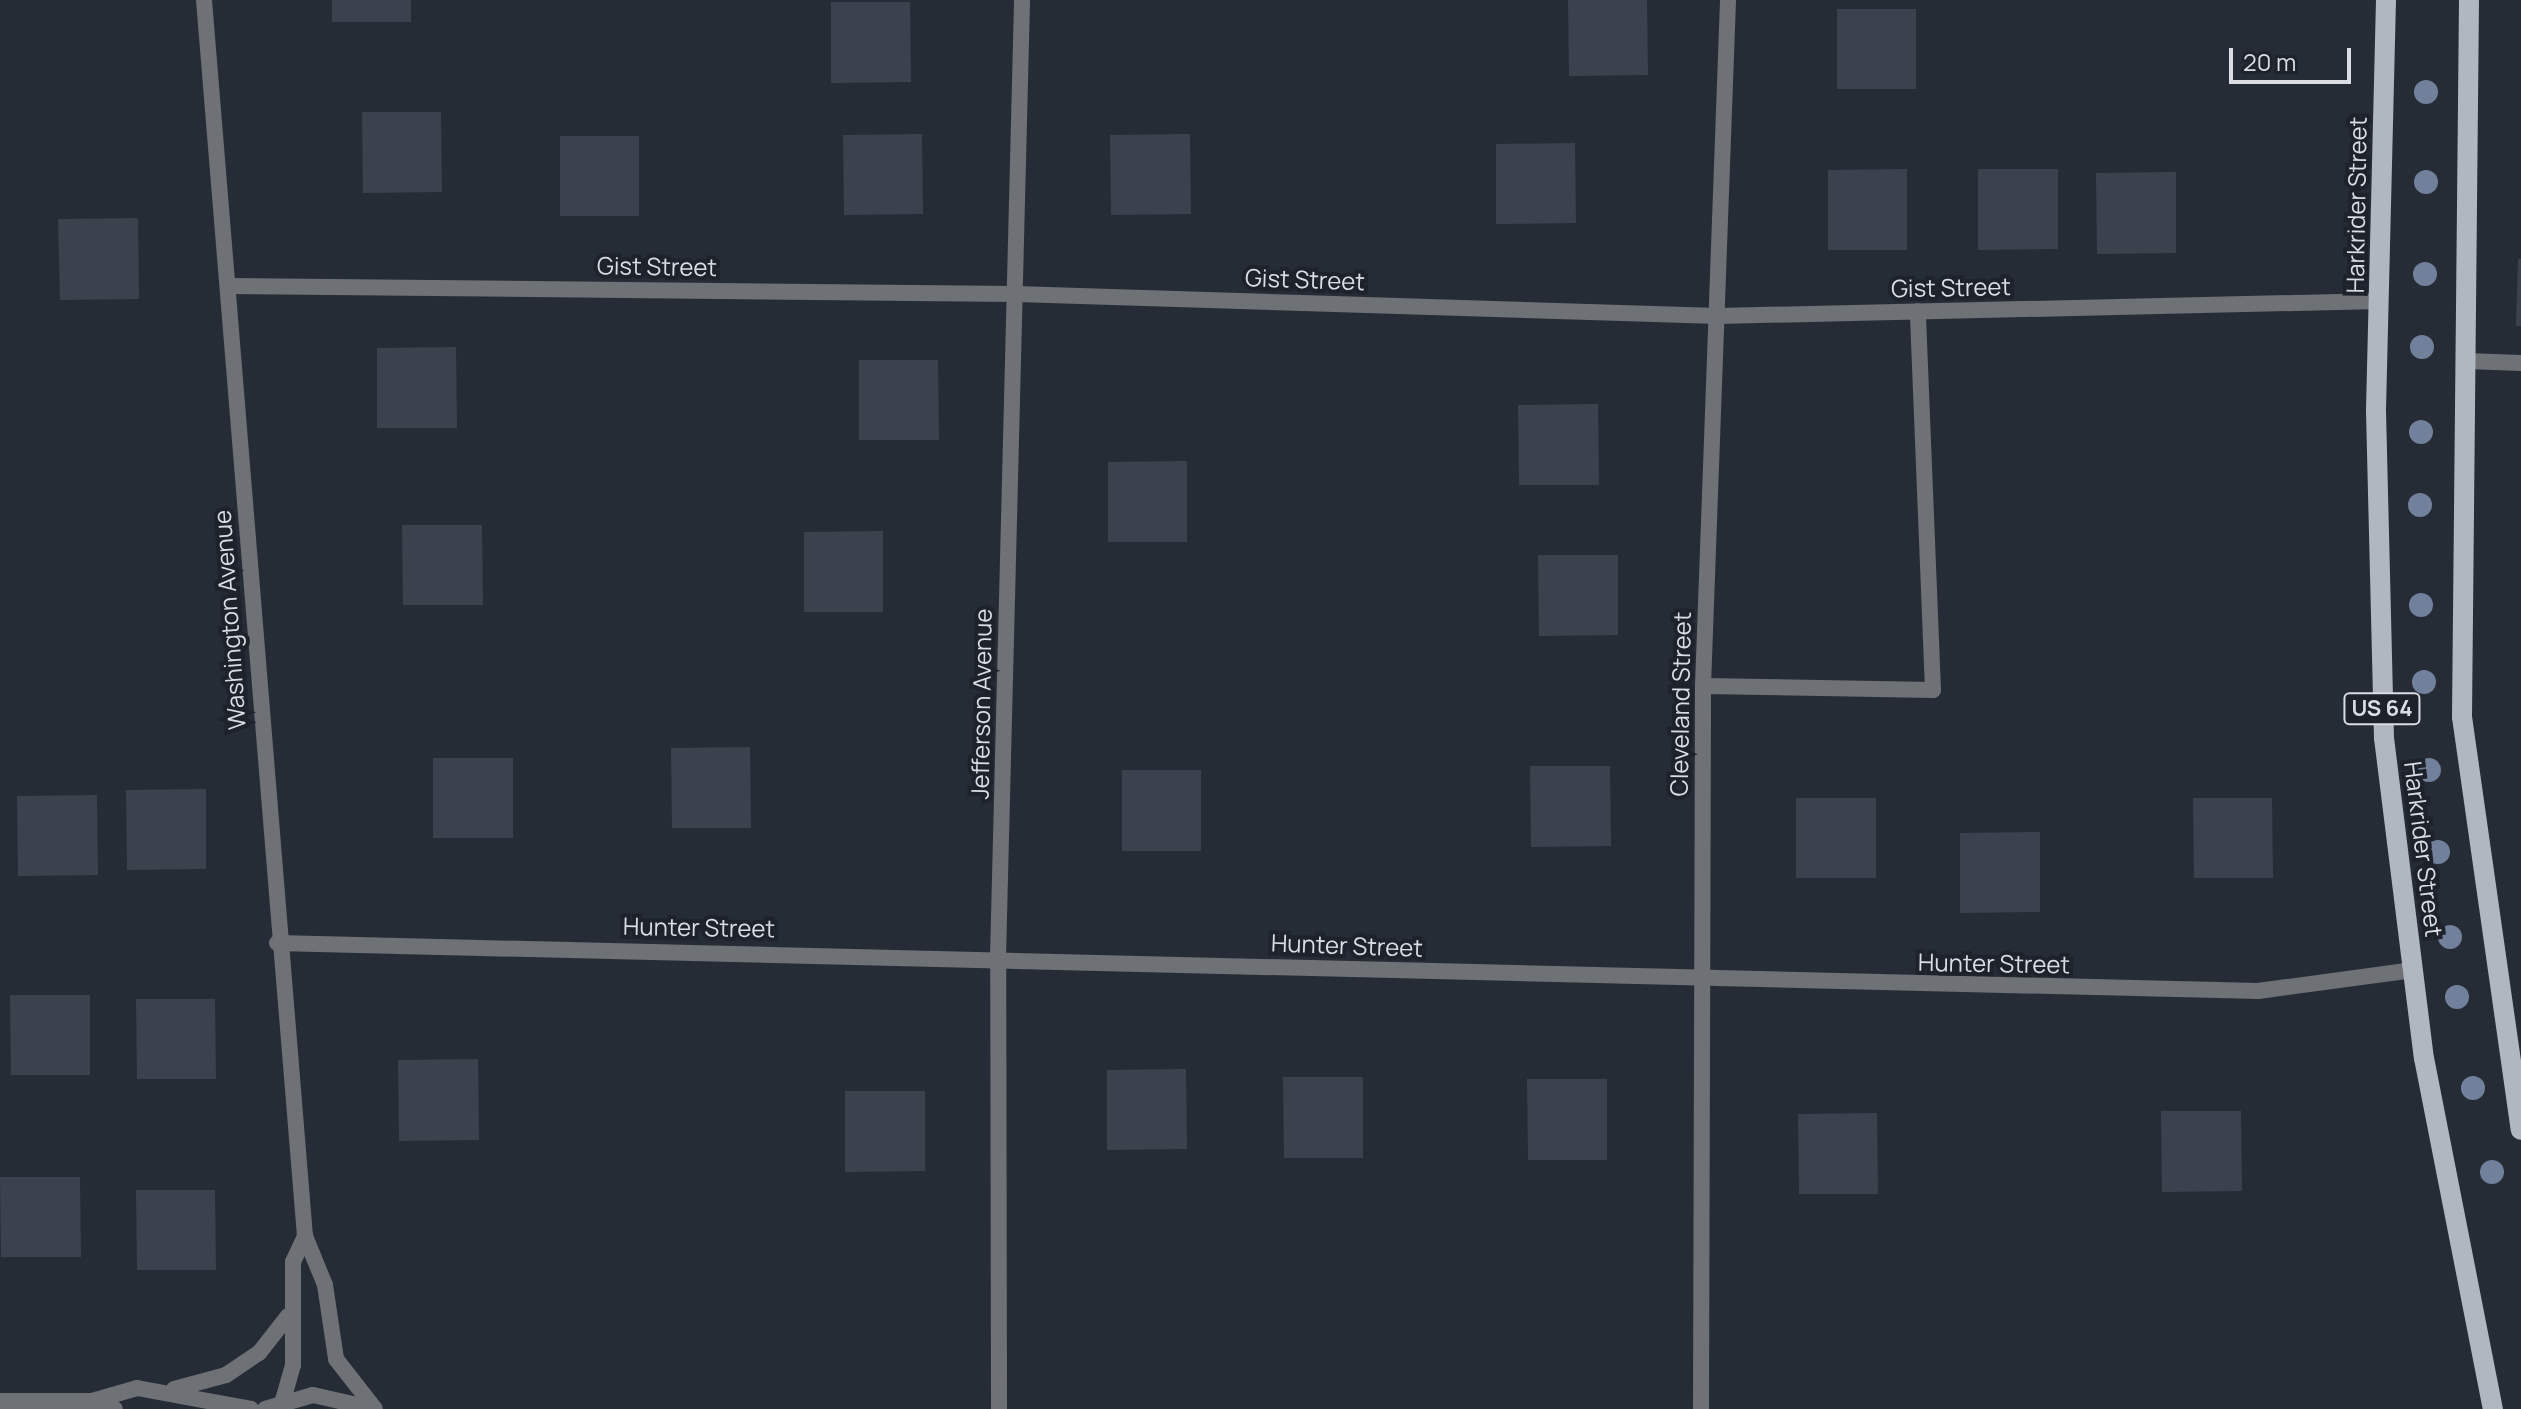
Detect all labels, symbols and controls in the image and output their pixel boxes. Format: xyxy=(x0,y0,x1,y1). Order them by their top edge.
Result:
scale bar xyxy=(2233,32,2355,82)
text: 20 m xyxy=(2243,45,2296,78)
street label: Harkrider Street xyxy=(2340,116,2372,294)
street label: Gist Street xyxy=(597,251,717,281)
street label: Gist Street xyxy=(1245,263,1365,295)
street label: Gist Street xyxy=(1891,272,2011,302)
street label: Washington Avenue xyxy=(207,509,251,731)
street label: Jefferson Avenue xyxy=(965,608,997,800)
street label: Cleveland Street xyxy=(1664,611,1696,797)
road number: US 64 xyxy=(2342,691,2422,727)
street label: Harkrider Street xyxy=(2399,760,2449,938)
street label: Hunter Street xyxy=(623,911,775,943)
street label: Hunter Street xyxy=(1271,928,1423,962)
street label: Hunter Street xyxy=(1918,947,2070,979)

